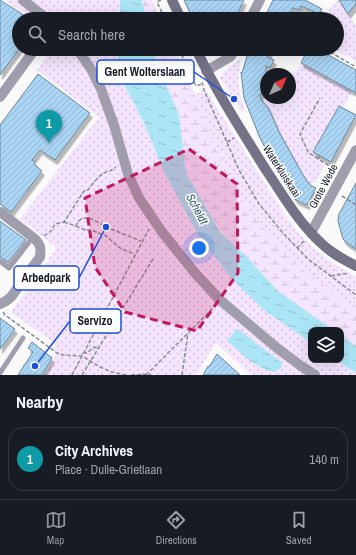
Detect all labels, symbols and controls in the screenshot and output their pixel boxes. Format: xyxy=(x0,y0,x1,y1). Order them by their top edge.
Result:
search box xyxy=(12,12,344,56)
icon: search xyxy=(26,23,48,45)
text: Search here xyxy=(58,24,125,45)
callout: Gent Wolterslaan xyxy=(97,60,194,84)
text: Gent Wolterslaan xyxy=(105,64,185,80)
north arrow xyxy=(260,68,296,104)
pin: 1 xyxy=(36,110,62,143)
street label: Waterkluiskaai xyxy=(260,142,304,200)
street label: Grote Wede xyxy=(305,161,341,211)
water label: Scheldt xyxy=(182,191,212,227)
your location xyxy=(189,238,209,258)
callout: Arbedpark xyxy=(14,266,79,290)
text: Arbedpark xyxy=(21,270,71,286)
callout: Servizo xyxy=(70,309,121,333)
text: Servizo xyxy=(77,313,113,329)
map controls xyxy=(308,327,344,363)
button: layers xyxy=(308,327,344,363)
text: Nearby xyxy=(16,390,63,413)
text: City Archives xyxy=(55,440,133,461)
text: 1 xyxy=(27,451,33,468)
text: 140 m xyxy=(309,451,339,468)
text: Place · Dulle-Grietlaan xyxy=(55,461,162,478)
tab: Map xyxy=(45,509,67,547)
tab: Directions xyxy=(156,509,197,547)
tab: Saved xyxy=(286,509,311,547)

